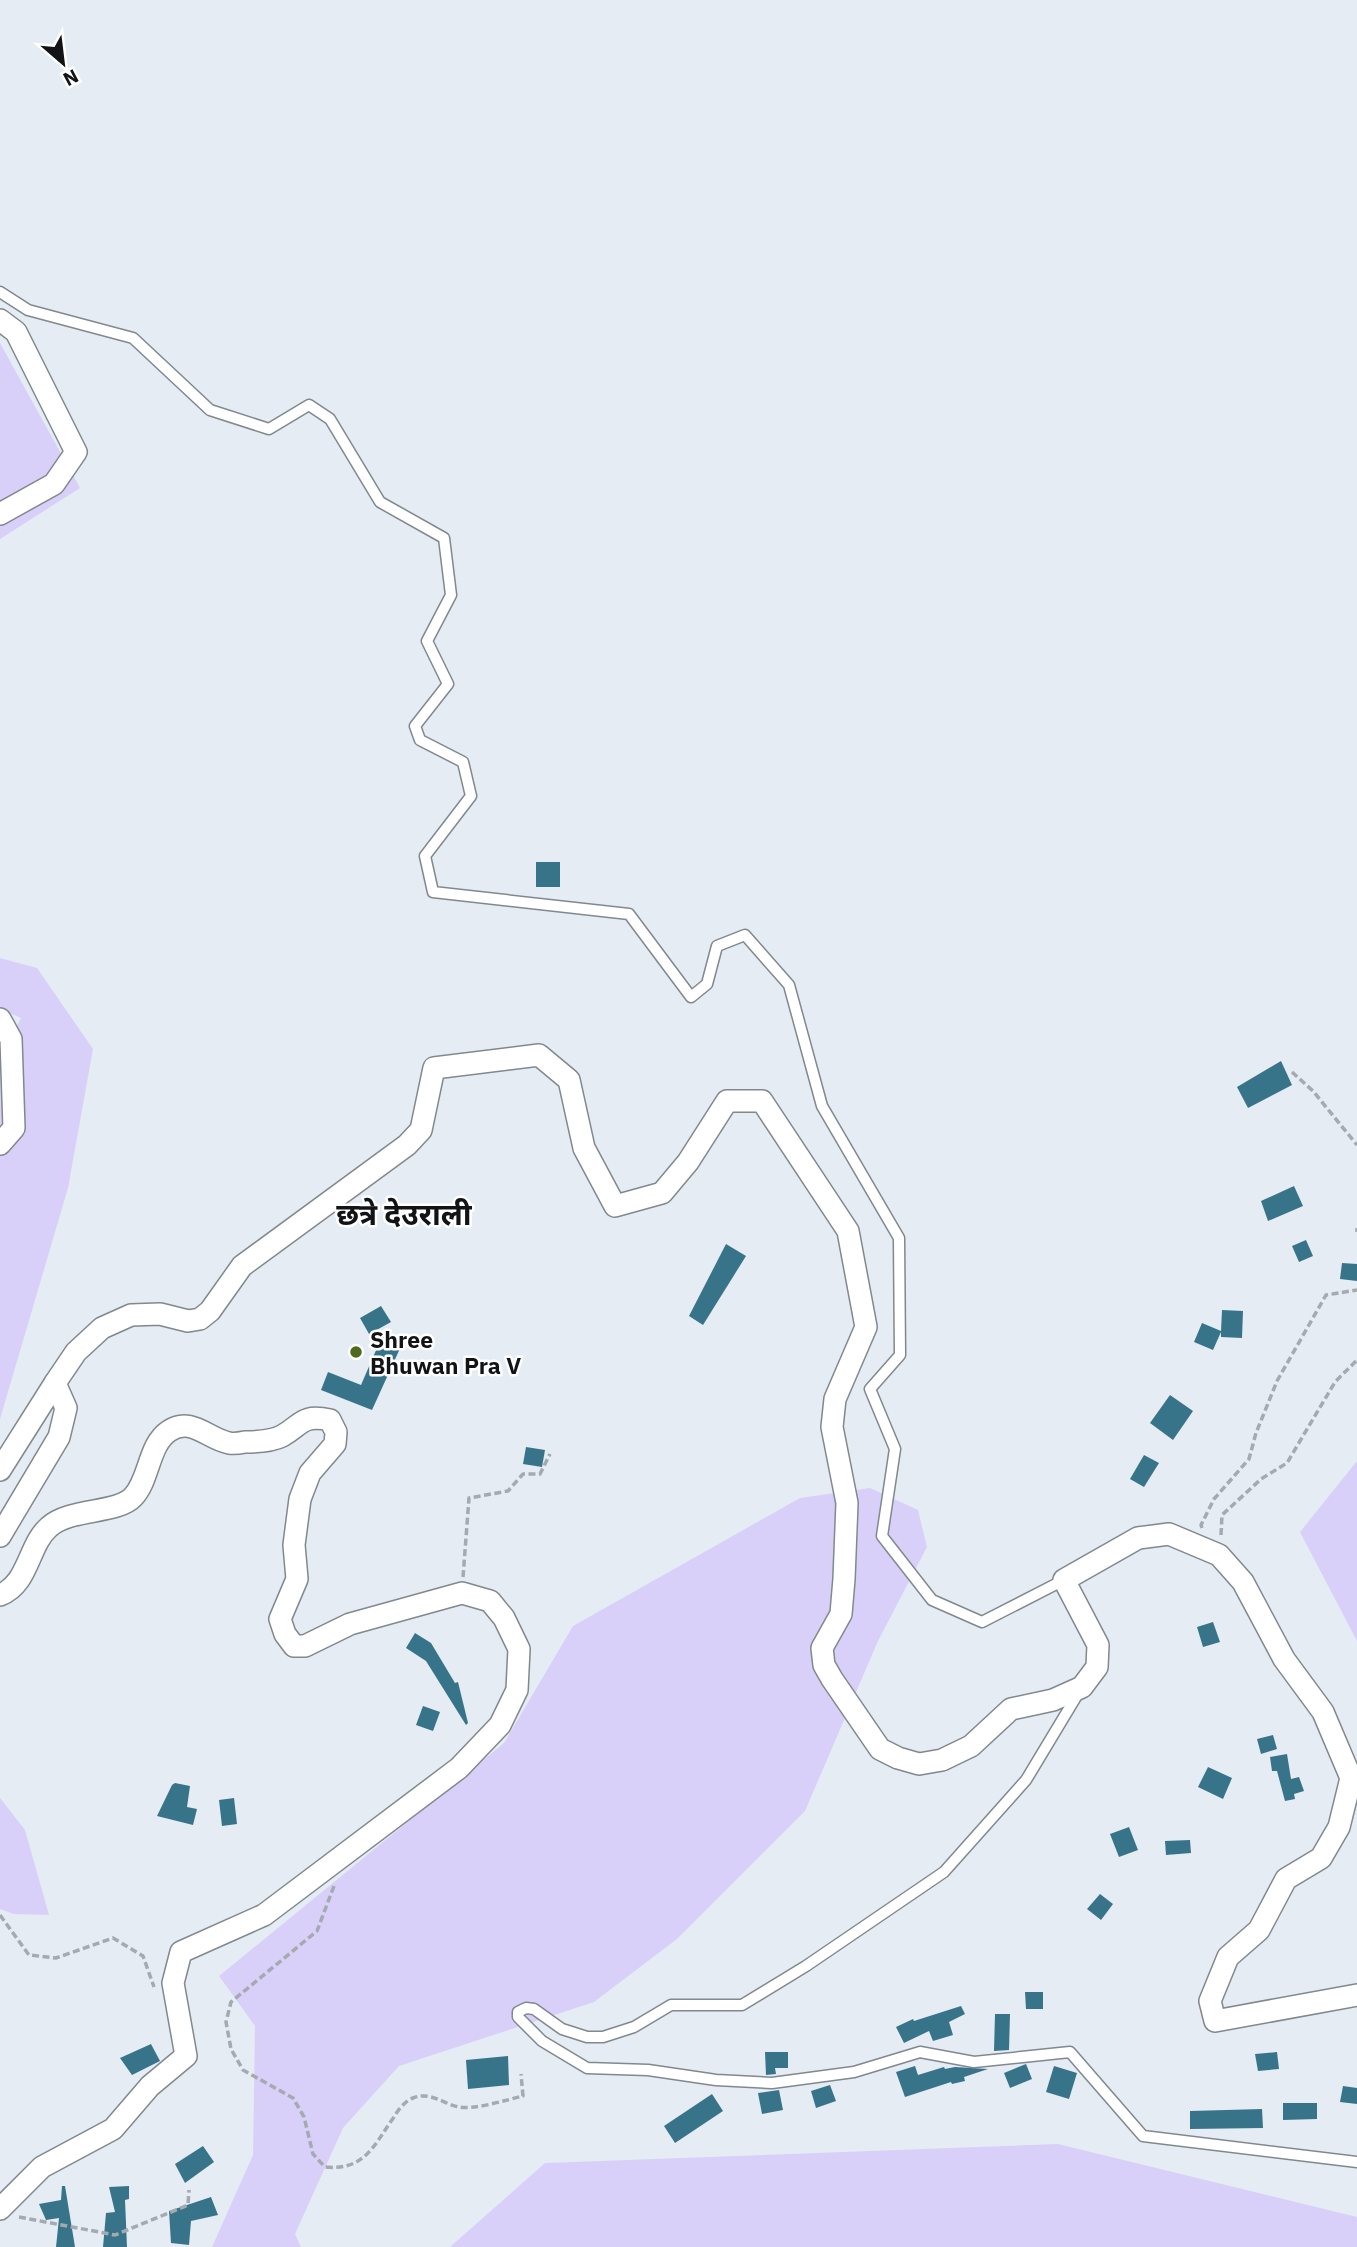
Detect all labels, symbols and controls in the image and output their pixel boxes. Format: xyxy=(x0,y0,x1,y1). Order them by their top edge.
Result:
north arrow xyxy=(28,28,98,98)
text: N xyxy=(59,64,83,92)
district label: छत्रे देउराली xyxy=(336,1194,473,1233)
place label: Shree Bhuwan Pra V xyxy=(370,1324,521,1380)
marker: Shree Bhuwan Pra V xyxy=(348,1344,364,1360)

